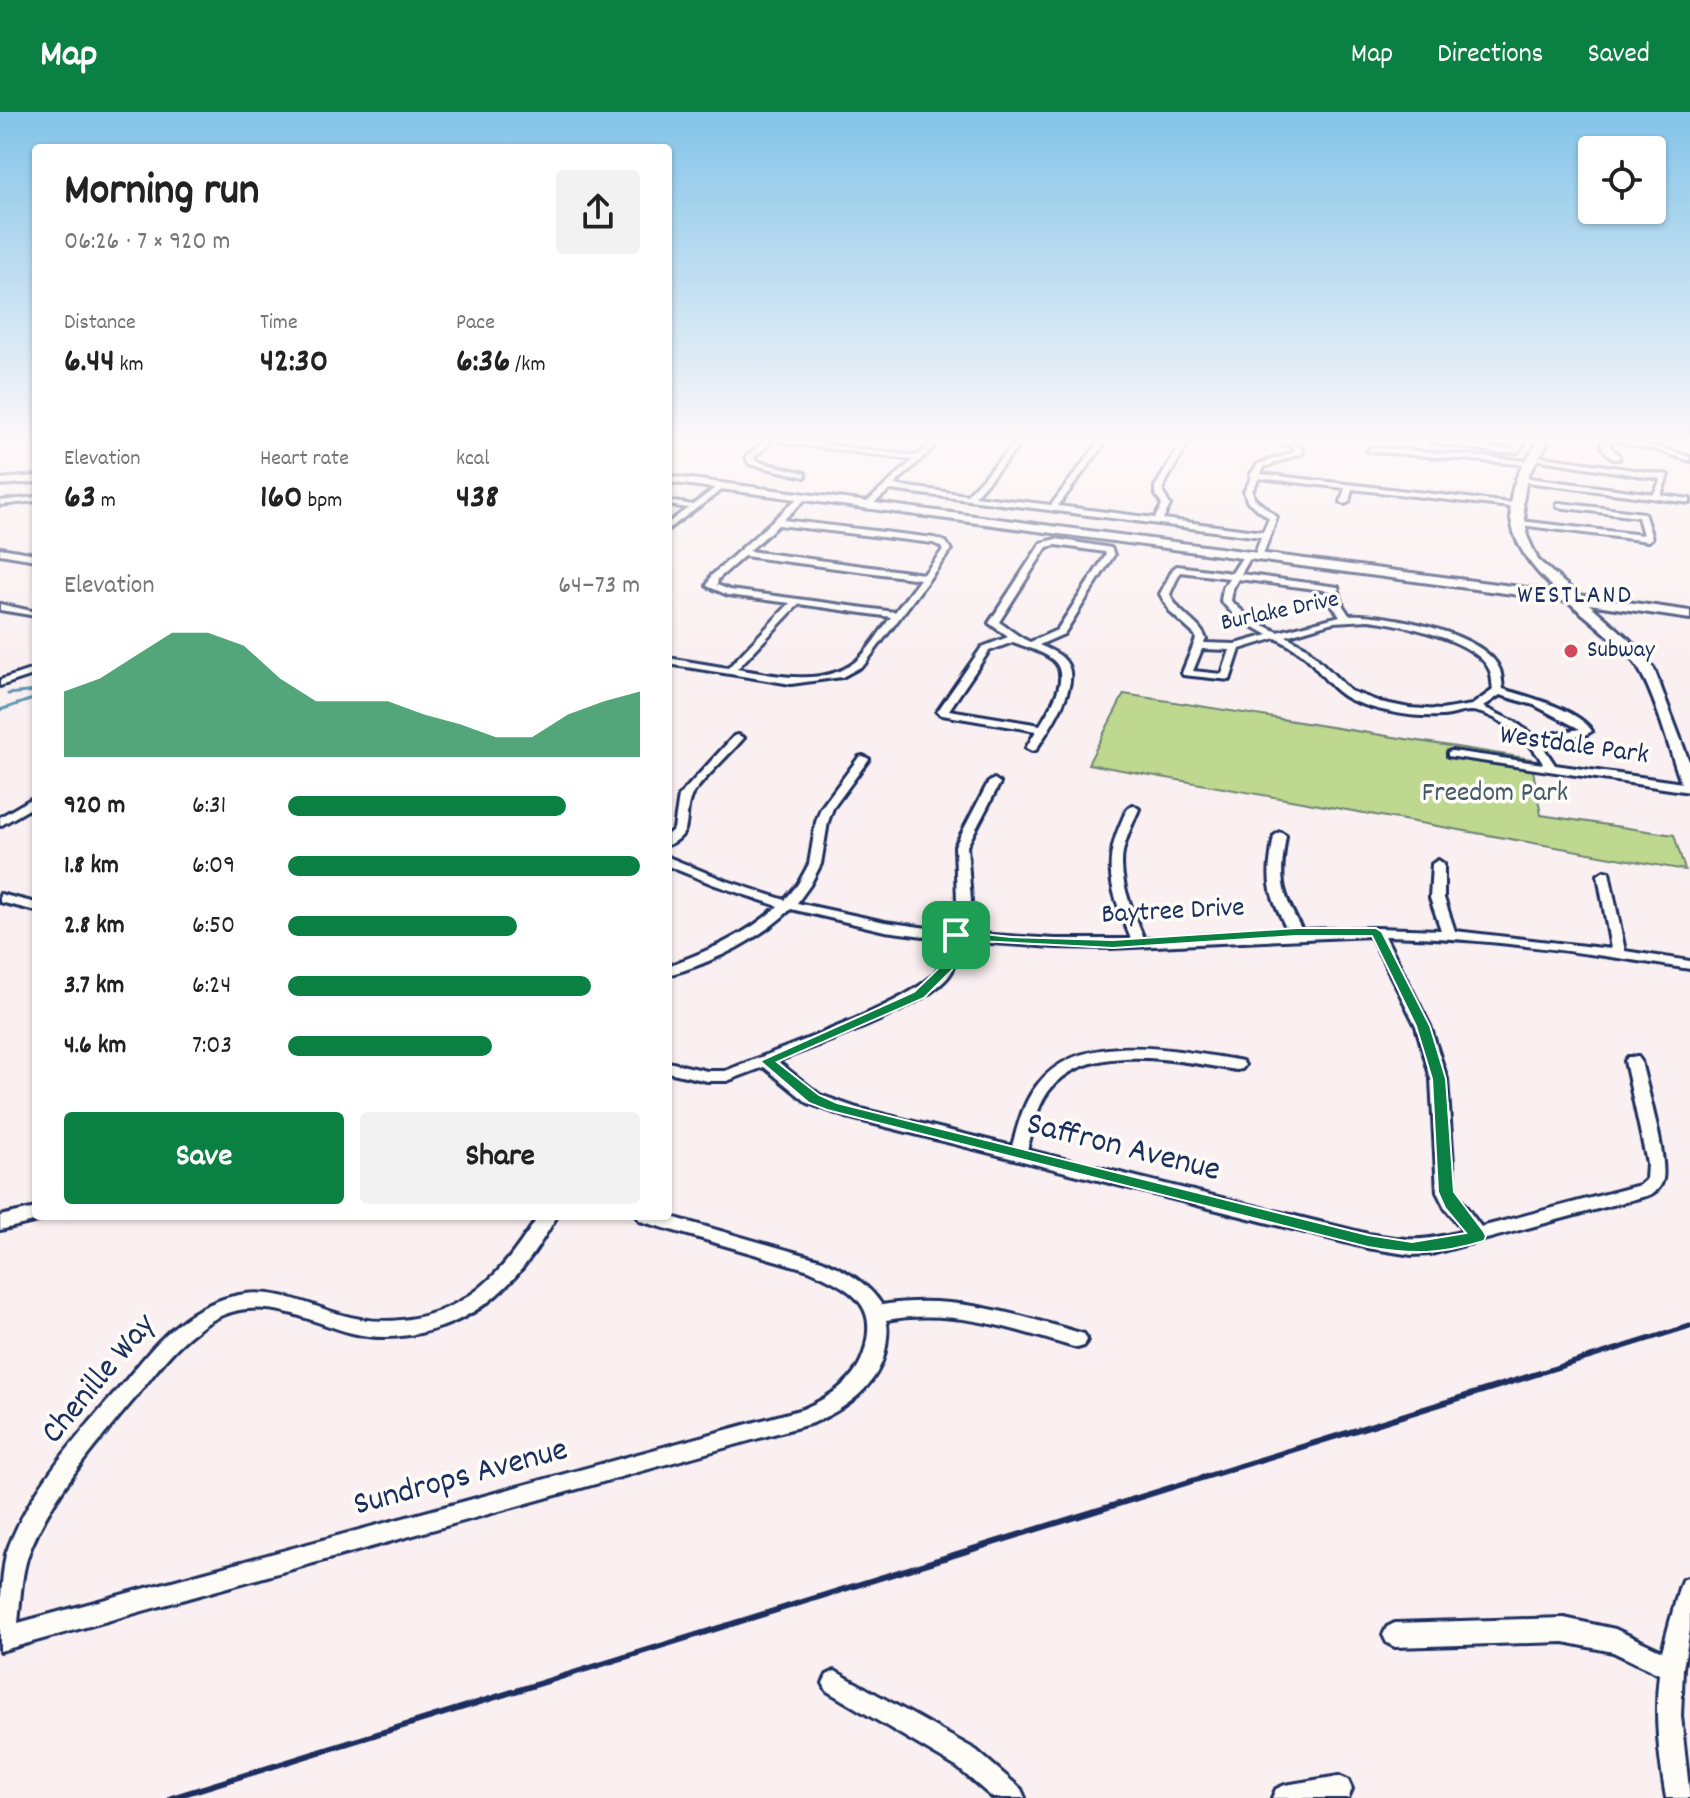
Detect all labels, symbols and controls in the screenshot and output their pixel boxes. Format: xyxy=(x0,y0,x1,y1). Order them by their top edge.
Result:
text: Map xyxy=(40,29,98,84)
text: Map xyxy=(1351,36,1393,76)
text: Directions xyxy=(1437,36,1543,76)
text: Saved xyxy=(1587,36,1650,76)
map controls xyxy=(1578,136,1666,224)
button: locate xyxy=(1578,136,1666,224)
text: Morning run xyxy=(64,162,259,225)
button: share xyxy=(556,170,640,254)
text: 06:26 · 7 × 920 m xyxy=(64,224,230,261)
text: Distance xyxy=(64,308,136,339)
text: Time xyxy=(260,308,298,339)
text: Pace xyxy=(456,308,495,339)
text: 6.44 xyxy=(64,339,115,388)
text: 42:30 xyxy=(260,339,328,388)
text: 6:36 xyxy=(456,339,510,388)
text: km xyxy=(115,350,144,381)
text: /km xyxy=(510,350,546,381)
text: Elevation xyxy=(64,444,141,475)
text: Heart rate xyxy=(260,444,349,475)
text: kcal xyxy=(456,444,489,475)
text: 63 xyxy=(64,475,96,524)
text: 160 xyxy=(260,475,303,524)
text: 438 xyxy=(456,475,499,524)
text: m xyxy=(96,486,116,517)
text: bpm xyxy=(303,486,342,517)
text: Elevation xyxy=(64,568,154,605)
text: 64–73 m xyxy=(558,568,640,605)
district label: WESTLAND xyxy=(1517,578,1633,615)
street label: Burlake Drive xyxy=(1218,583,1342,641)
place label: Subway xyxy=(1587,634,1656,668)
marker: Subway xyxy=(1562,642,1580,660)
street label: Westdale Park xyxy=(1497,717,1651,777)
park label: Freedom Park xyxy=(1422,775,1568,815)
text: 920 m xyxy=(64,788,125,825)
text: 6:31 xyxy=(192,788,226,825)
text: 1.8 km xyxy=(64,848,119,885)
text: 6:09 xyxy=(192,848,235,885)
street label: Baytree Drive xyxy=(1100,889,1246,937)
pin xyxy=(922,901,990,969)
text: 2.8 km xyxy=(64,908,125,945)
text: 6:50 xyxy=(192,908,235,945)
icon: arrive xyxy=(934,913,978,957)
text: 3.7 km xyxy=(64,968,124,1005)
text: 6:24 xyxy=(192,968,231,1005)
text: 4.6 km xyxy=(64,1028,126,1065)
text: 7:03 xyxy=(192,1028,232,1065)
street label: Saffron Avenue xyxy=(1021,1101,1225,1197)
button: Save xyxy=(64,1112,344,1204)
button: Share xyxy=(360,1112,640,1204)
street label: Chenille Way xyxy=(31,1303,170,1456)
street label: Sundrops Avenue xyxy=(348,1427,574,1531)

